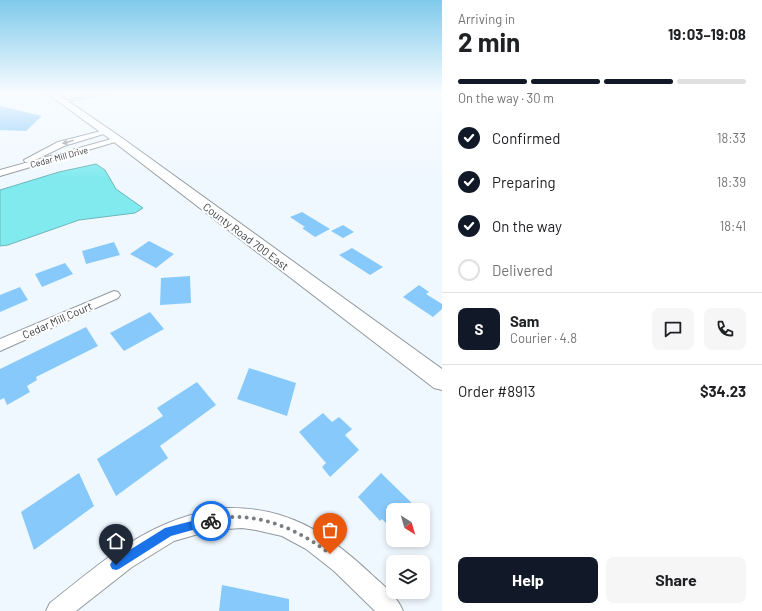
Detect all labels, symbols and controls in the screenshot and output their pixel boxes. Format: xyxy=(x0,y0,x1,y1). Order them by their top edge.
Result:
text: Arriving in xyxy=(458,11,515,27)
text: 19:03–19:08 xyxy=(668,25,746,43)
text: 2 min xyxy=(458,26,520,57)
text: On the way · 30 m xyxy=(458,90,554,106)
icon: check xyxy=(458,127,480,149)
text: Confirmed xyxy=(492,129,560,147)
text: 18:33 xyxy=(717,130,746,146)
one-way arrow xyxy=(62,139,74,145)
street label: Cedar Mill Drive xyxy=(29,144,89,170)
icon: check xyxy=(458,171,480,193)
text: Preparing xyxy=(492,173,556,191)
text: 18:39 xyxy=(717,174,746,190)
street label: County Road 700 East xyxy=(201,200,291,272)
icon: check xyxy=(458,215,480,237)
text: On the way xyxy=(492,217,562,235)
text: 18:41 xyxy=(720,218,746,234)
text: Delivered xyxy=(492,261,553,279)
street label: Cedar Mill Court xyxy=(20,299,94,341)
button: chat xyxy=(652,308,694,350)
button: phone xyxy=(704,308,746,350)
text: Sam xyxy=(510,312,539,330)
text: S xyxy=(475,320,483,338)
text: Courier · 4.8 xyxy=(510,330,577,346)
text: Order #8913 xyxy=(458,382,536,400)
text: $34.23 xyxy=(700,382,746,400)
courier xyxy=(191,501,231,541)
north arrow xyxy=(386,503,430,547)
map controls xyxy=(386,503,430,599)
icon: bike xyxy=(200,510,222,532)
pin xyxy=(313,513,347,554)
icon: bag xyxy=(319,519,341,541)
pin xyxy=(99,524,133,565)
icon: home xyxy=(105,530,127,552)
button: layers xyxy=(386,555,430,599)
button: Help xyxy=(458,557,598,603)
button: Share xyxy=(606,557,746,603)

